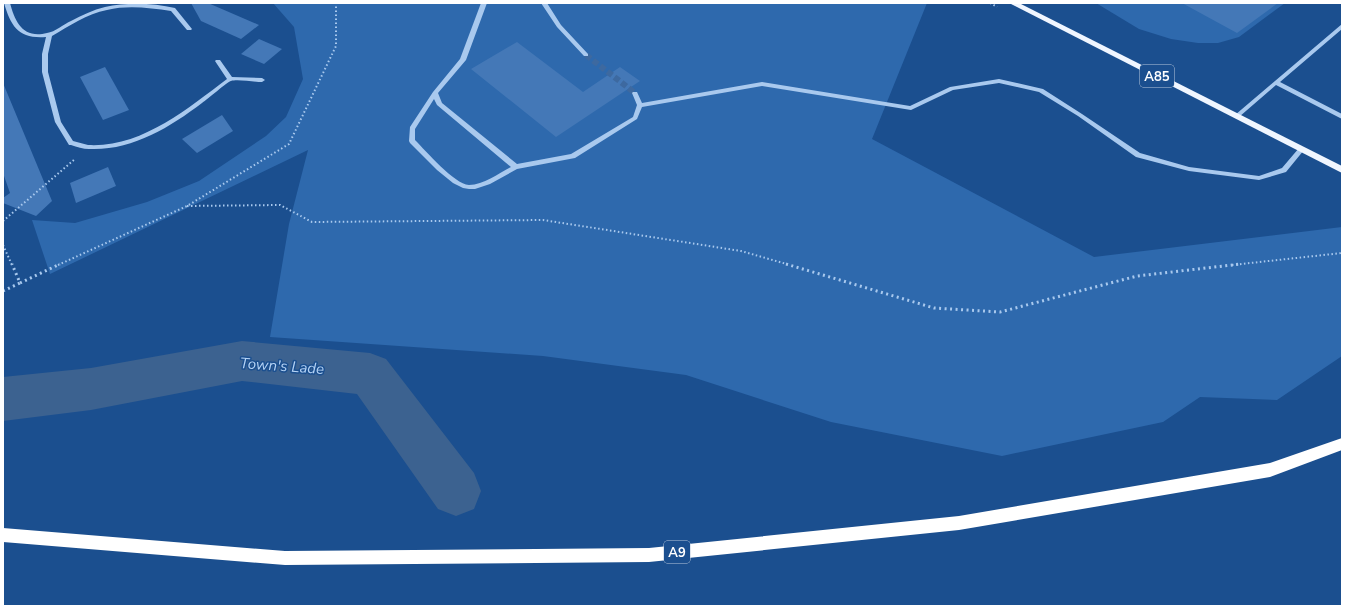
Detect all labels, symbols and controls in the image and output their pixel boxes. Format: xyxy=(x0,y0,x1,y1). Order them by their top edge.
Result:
road number: A85 xyxy=(1140,65,1174,87)
water label: Town's Lade xyxy=(239,353,325,379)
road number: A9 xyxy=(664,541,690,563)

